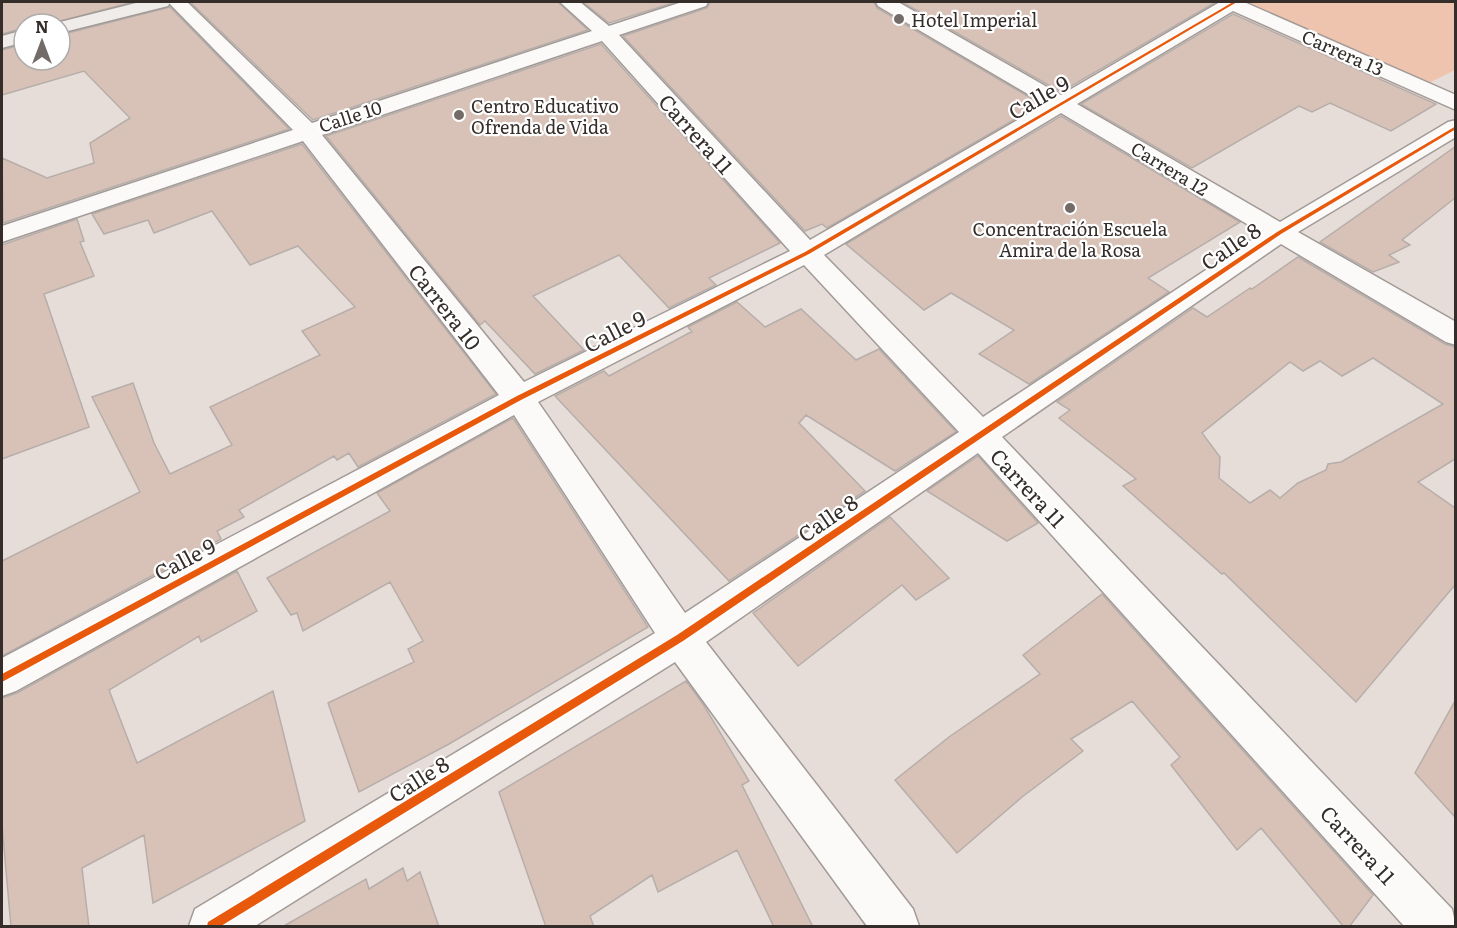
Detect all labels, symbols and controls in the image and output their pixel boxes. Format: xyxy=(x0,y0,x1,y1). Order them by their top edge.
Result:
place label: Hotel Imperial xyxy=(911,6,1037,33)
north arrow xyxy=(12,12,72,72)
marker: Hotel Imperial xyxy=(892,12,906,26)
text: N xyxy=(35,14,49,38)
street label: Carrera 13 xyxy=(1298,22,1388,82)
street label: Calle 9 xyxy=(1002,66,1074,126)
street label: Carrera 11 xyxy=(653,86,742,180)
place label: Centro Educativo Ofrenda de Vida xyxy=(471,92,619,140)
street label: Calle 10 xyxy=(315,93,385,139)
marker: Centro Educativo Ofrenda de Vida xyxy=(452,108,466,122)
street label: Carrera 12 xyxy=(1126,134,1214,202)
marker: Concentración Escuela Amira de la Rosa xyxy=(1063,201,1077,215)
street label: Calle 8 xyxy=(1194,214,1266,276)
place label: Concentración Escuela Amira de la Rosa xyxy=(973,215,1168,263)
street label: Carrera 10 xyxy=(402,256,490,356)
street label: Calle 9 xyxy=(578,301,650,359)
street label: Carrera 11 xyxy=(984,440,1074,534)
street label: Calle 8 xyxy=(791,486,863,548)
street label: Calle 9 xyxy=(148,529,220,587)
street label: Calle 8 xyxy=(382,747,454,809)
street label: Carrera 11 xyxy=(1314,797,1404,891)

